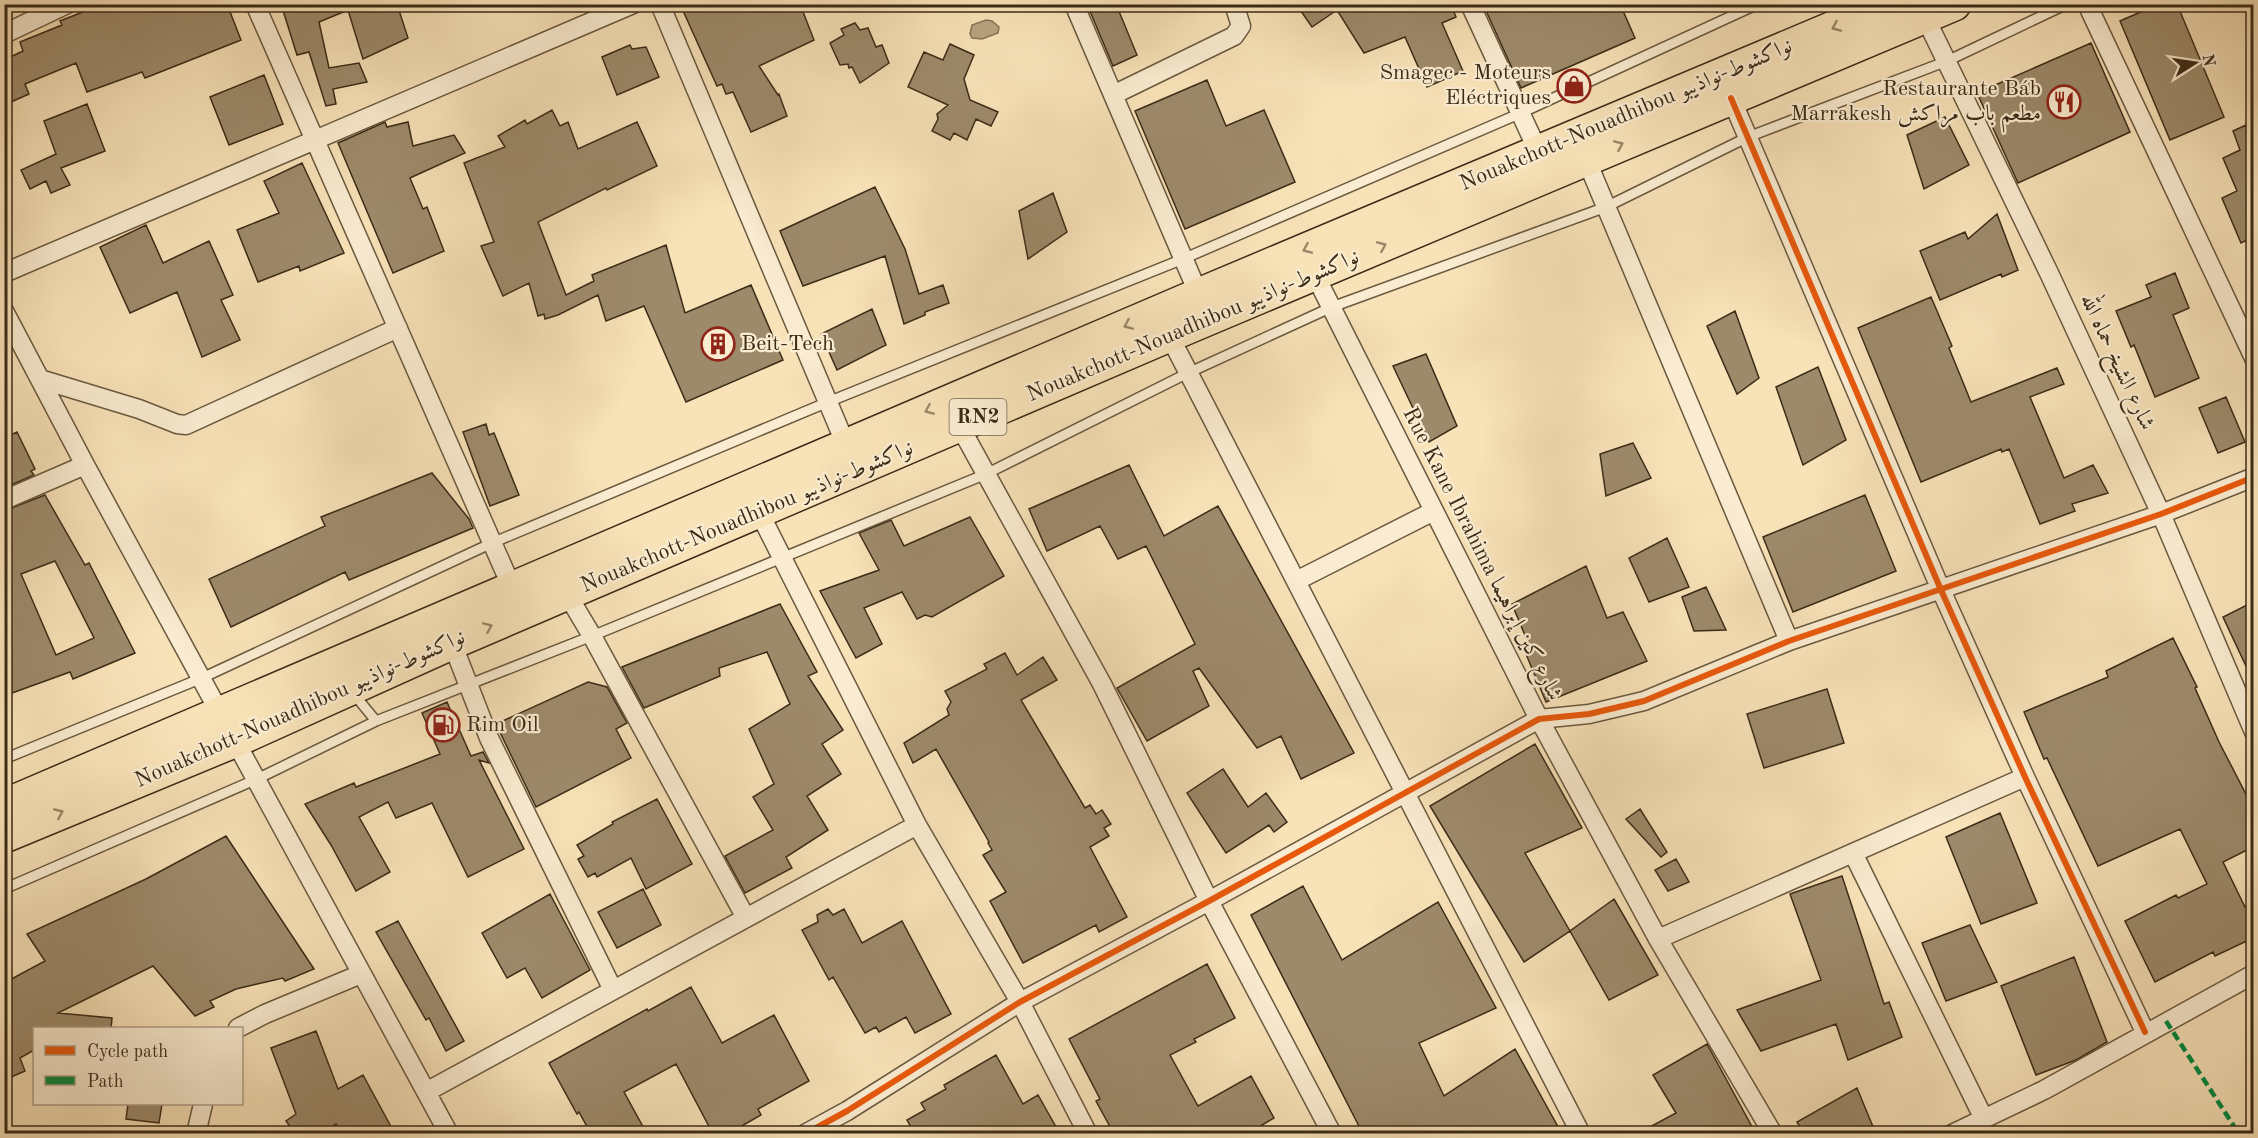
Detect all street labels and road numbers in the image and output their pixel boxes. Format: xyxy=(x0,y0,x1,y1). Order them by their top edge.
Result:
street label: Nouakchott-Nouadhibou نواكشوط-نواذيبو xyxy=(1457,35,1796,196)
street label: Nouakchott-Nouadhibou نواكشوط-نواذيبو xyxy=(1024,246,1363,407)
street label: شارع الشيخ حماه الله xyxy=(2070,287,2165,436)
road number: RN2 xyxy=(950,399,1006,435)
street label: Rue Kane Ibrahima شارع كين إبراهيما xyxy=(1393,404,1566,707)
street label: Nouakchott-Nouadhibou نواكشوط-نواذيبو xyxy=(578,437,917,598)
street label: Nouakchott-Nouadhibou نواكشوط-نواذيبو xyxy=(132,626,469,793)

